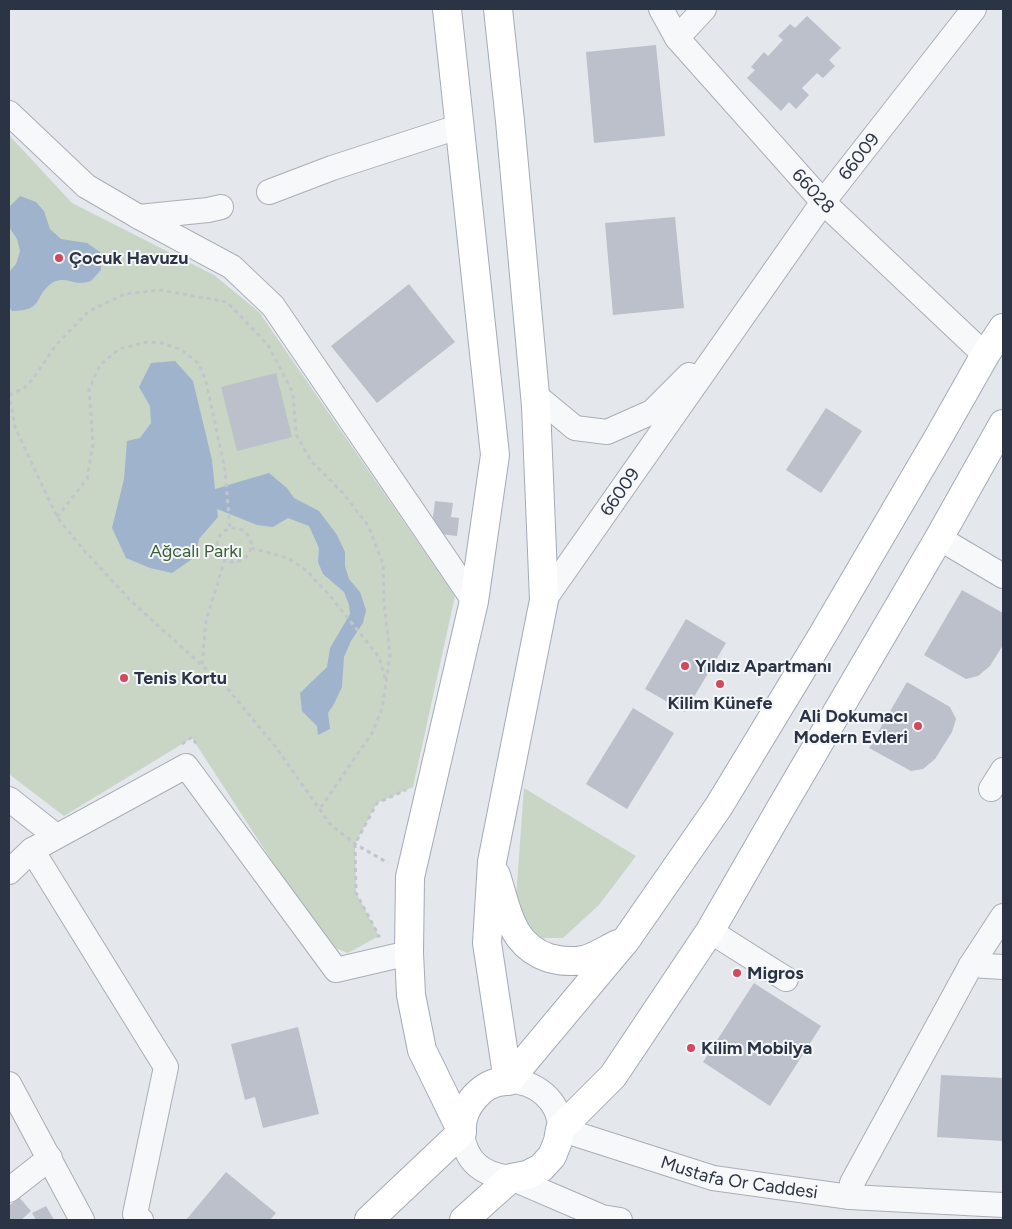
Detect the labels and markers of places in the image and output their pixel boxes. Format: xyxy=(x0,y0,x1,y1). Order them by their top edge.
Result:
place label: Çocuk Havuzu xyxy=(69,247,188,269)
marker: Çocuk Havuzu xyxy=(53,252,65,264)
place label: Yıldız Apartmanı xyxy=(695,655,832,677)
marker: Yıldız Apartmanı xyxy=(679,660,691,672)
place label: Tenis Kortu xyxy=(134,667,227,689)
marker: Tenis Kortu xyxy=(118,672,130,684)
marker: Kilim Künefe xyxy=(714,678,726,690)
place label: Kilim Künefe xyxy=(668,692,772,714)
place label: Ali Dokumacı Modern Evleri xyxy=(794,705,908,748)
marker: Ali Dokumacı Modern Evleri xyxy=(912,720,924,732)
place label: Migros xyxy=(747,962,804,984)
marker: Migros xyxy=(731,967,743,979)
place label: Kilim Mobilya xyxy=(701,1037,812,1059)
marker: Kilim Mobilya xyxy=(685,1042,697,1054)

